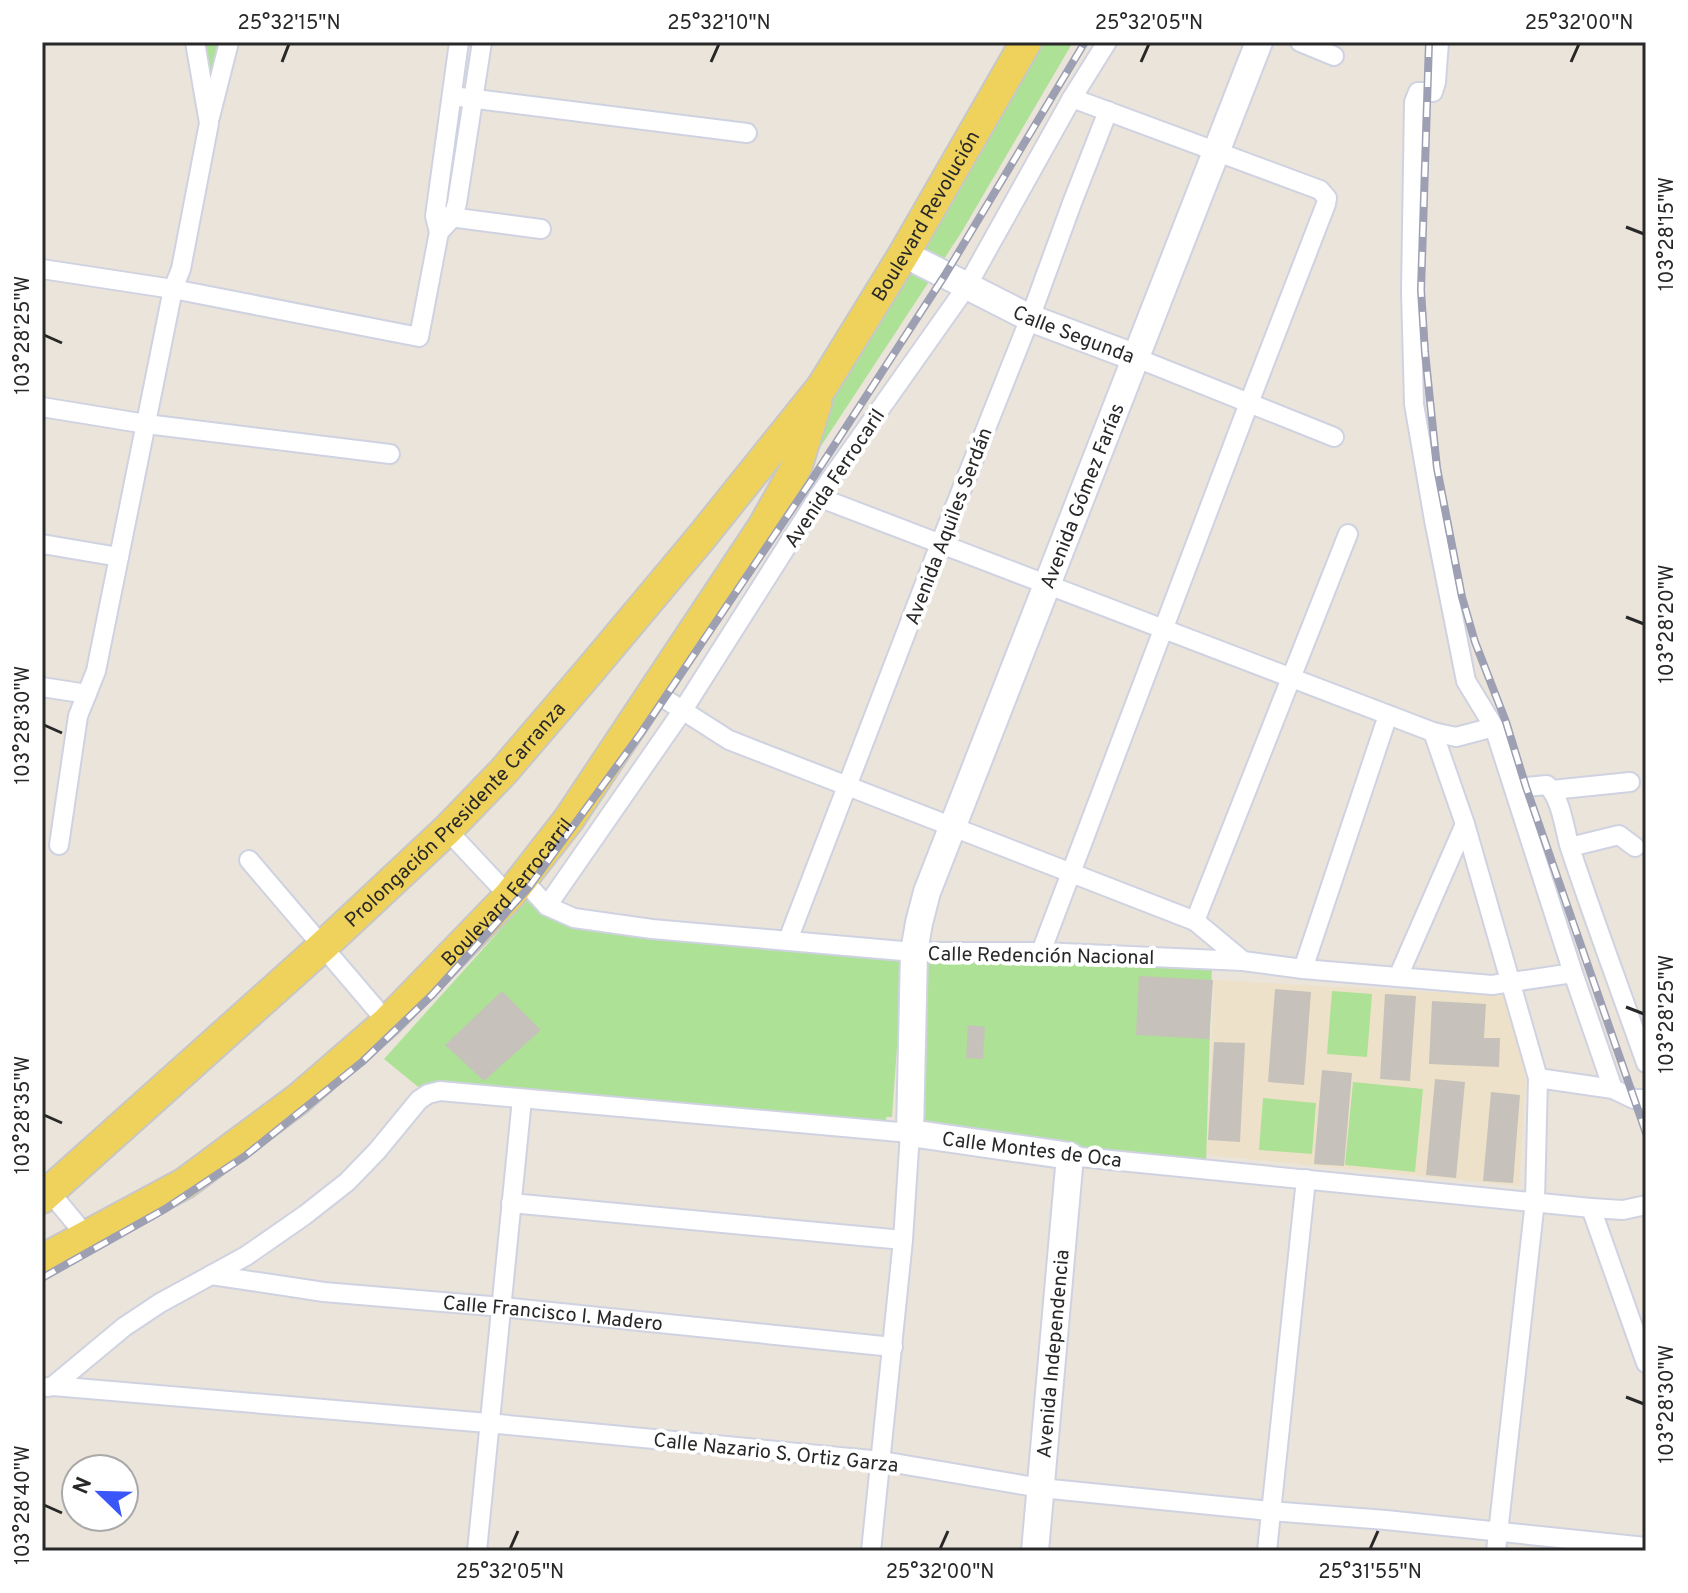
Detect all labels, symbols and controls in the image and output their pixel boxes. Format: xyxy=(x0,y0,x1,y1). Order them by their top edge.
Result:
text: 25°32'15"N xyxy=(237,11,341,37)
text: 25°32'10"N xyxy=(667,11,771,37)
text: 25°32'05"N xyxy=(1095,11,1203,37)
text: 25°32'00"N xyxy=(1525,11,1633,37)
street label: Boulevard Revolución xyxy=(867,127,987,307)
text: 103°28'15"W xyxy=(1655,177,1681,291)
text: 103°28'25"W xyxy=(11,276,37,394)
street label: Calle Segunda xyxy=(1008,300,1138,371)
street label: Avenida Gómez Farías xyxy=(1036,400,1132,593)
street label: Avenida Ferrocaril xyxy=(780,405,892,554)
street label: Avenida Aquiles Serdán xyxy=(900,424,1000,629)
text: 103°28'20"W xyxy=(1655,564,1681,684)
text: 103°28'30"W xyxy=(11,666,37,784)
street label: Prolongación Presidente Carranza xyxy=(340,697,572,934)
street label: Boulevard Ferrocarril xyxy=(437,813,580,973)
street label: Calle Redención Nacional xyxy=(927,942,1155,972)
text: 103°28'25"W xyxy=(1655,955,1681,1073)
text: 103°28'35"W xyxy=(11,1056,37,1174)
street label: Calle Montes de Oca xyxy=(940,1127,1123,1175)
street label: Avenida Independencia xyxy=(1032,1248,1077,1459)
street label: Calle Francisco I. Madero xyxy=(442,1291,664,1338)
text: 103°28'30"W xyxy=(1655,1345,1681,1463)
street label: Calle Nazario S. Ortiz Garza xyxy=(652,1428,900,1480)
text: 103°28'40"W xyxy=(11,1445,37,1565)
north arrow xyxy=(60,1453,140,1533)
text: N xyxy=(68,1474,99,1499)
text: 25°32'05"N xyxy=(456,1560,564,1586)
text: 25°32'00"N xyxy=(886,1560,994,1586)
text: 25°31'55"N xyxy=(1318,1560,1422,1586)

